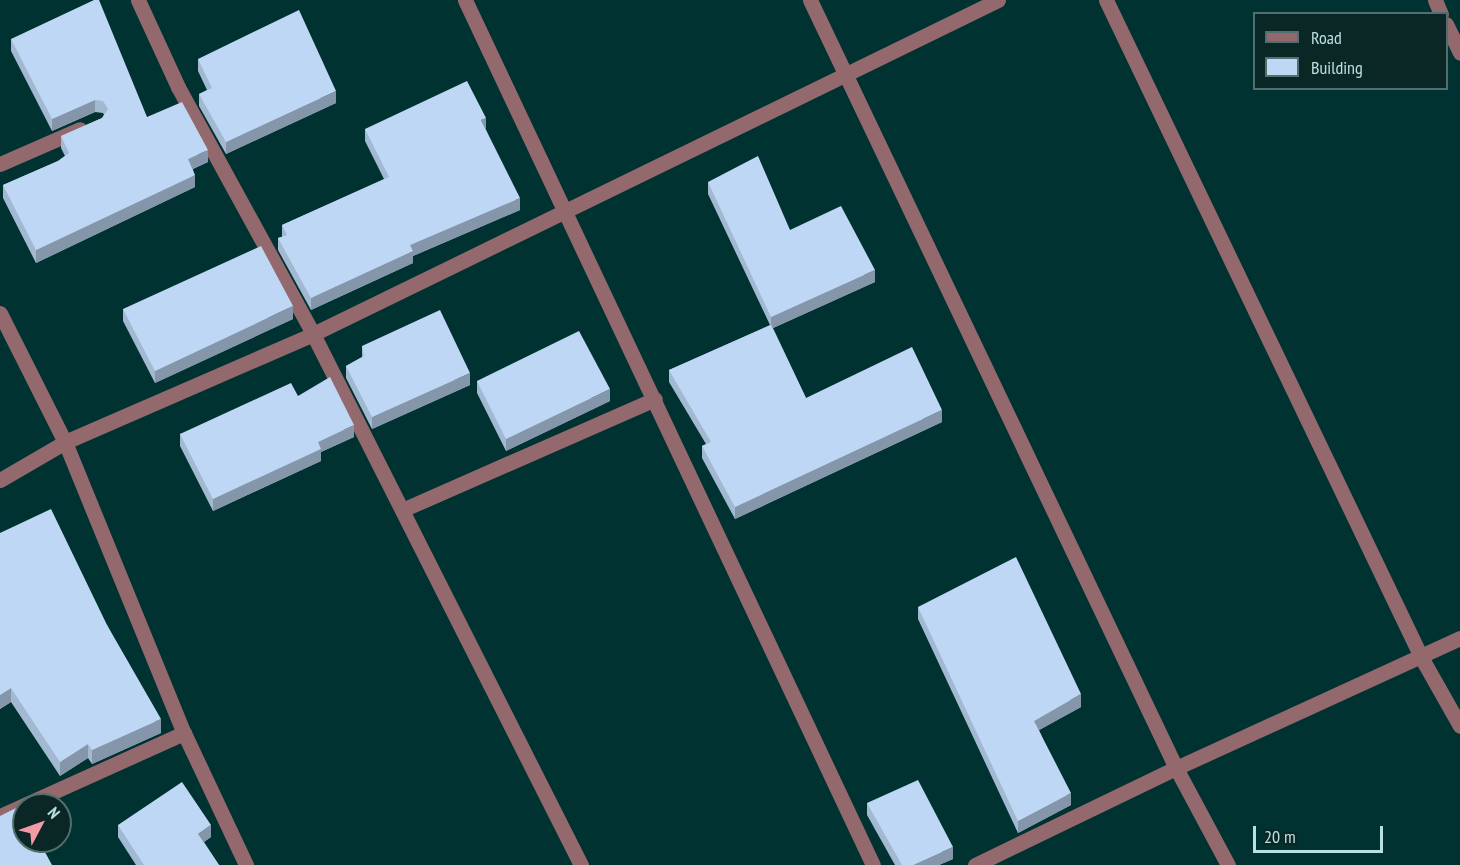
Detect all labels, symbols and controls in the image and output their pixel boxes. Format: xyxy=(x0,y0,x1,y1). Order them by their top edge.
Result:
legend xyxy=(1253,12,1448,90)
text: Road xyxy=(1311,26,1342,49)
text: Building xyxy=(1311,56,1363,79)
north arrow xyxy=(12,793,72,853)
text: N xyxy=(44,803,64,822)
scale bar xyxy=(1256,814,1386,852)
text: 20 m xyxy=(1264,825,1296,848)

